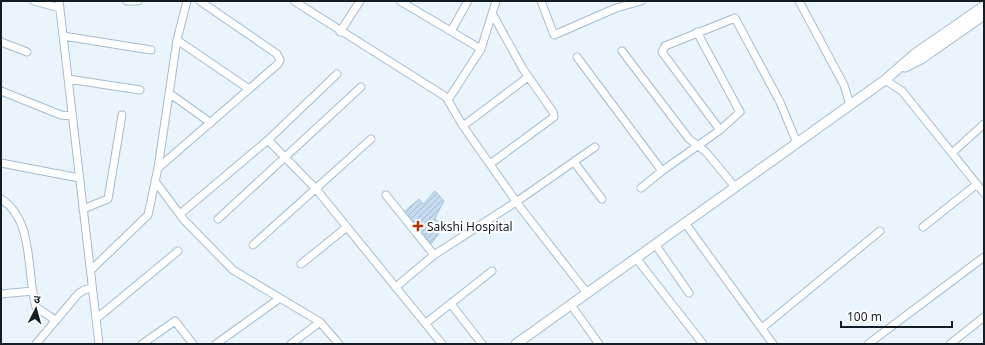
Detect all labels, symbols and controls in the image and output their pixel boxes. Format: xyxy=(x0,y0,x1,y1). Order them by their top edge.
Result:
place label: Sakshi Hospital xyxy=(427,218,513,235)
marker: Sakshi Hospital xyxy=(412,220,424,232)
north arrow xyxy=(16,289,56,329)
text: उ xyxy=(33,291,42,306)
scale bar xyxy=(841,303,952,329)
text: 100 m xyxy=(847,308,882,325)

